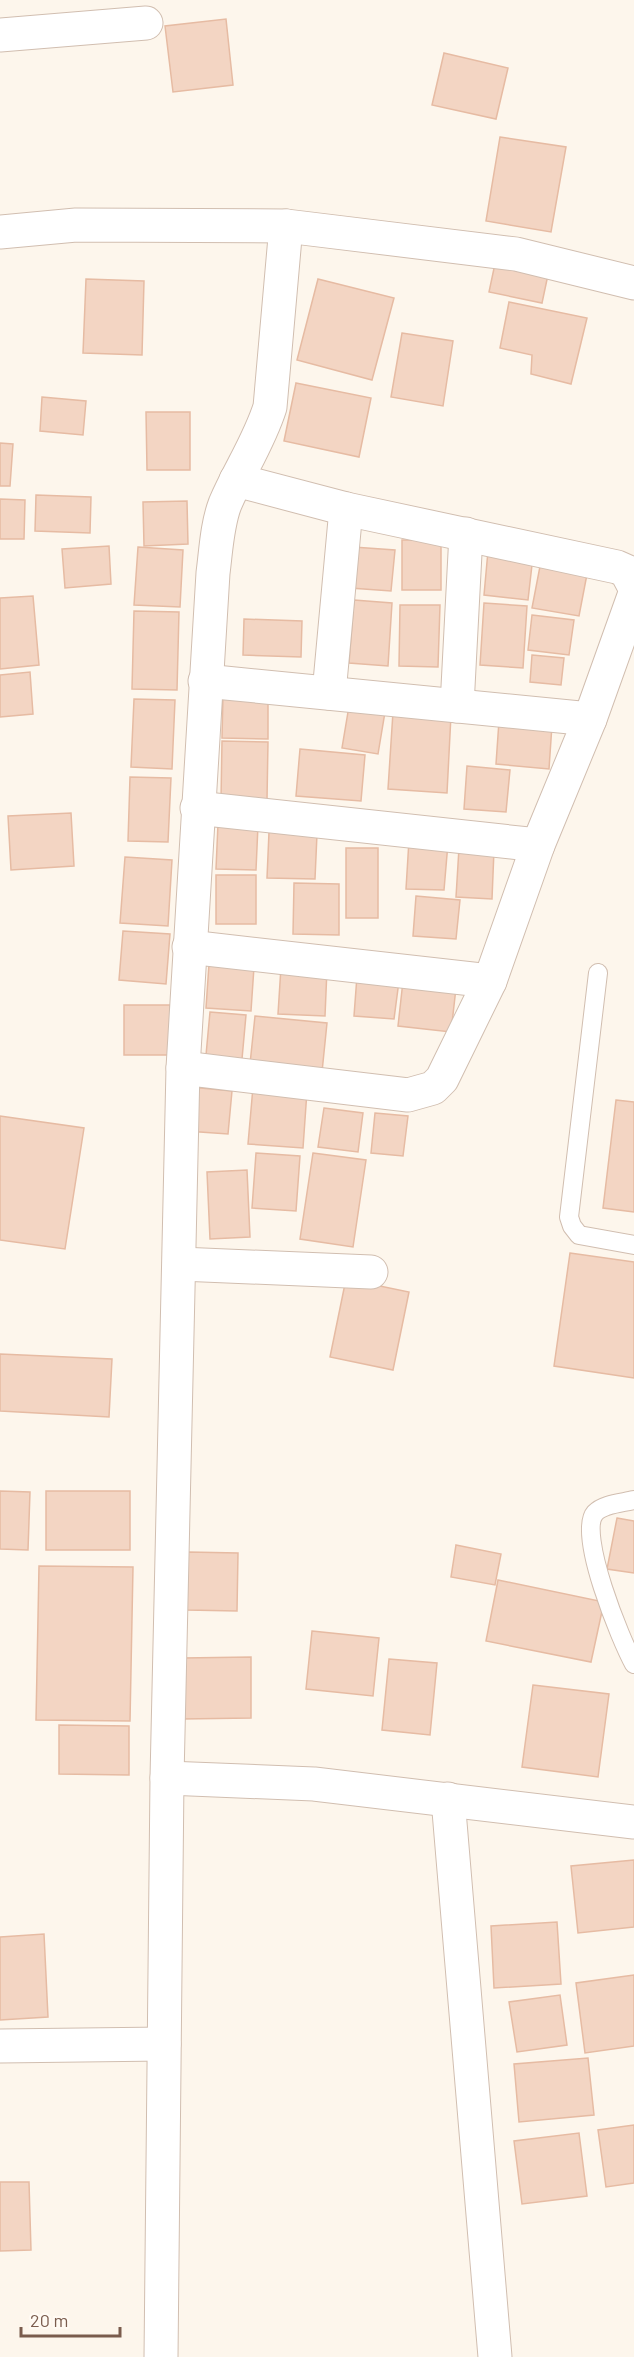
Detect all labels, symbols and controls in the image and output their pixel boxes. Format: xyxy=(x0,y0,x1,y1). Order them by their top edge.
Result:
scale bar xyxy=(21,2300,120,2338)
text: 20 m xyxy=(30,2309,68,2331)

